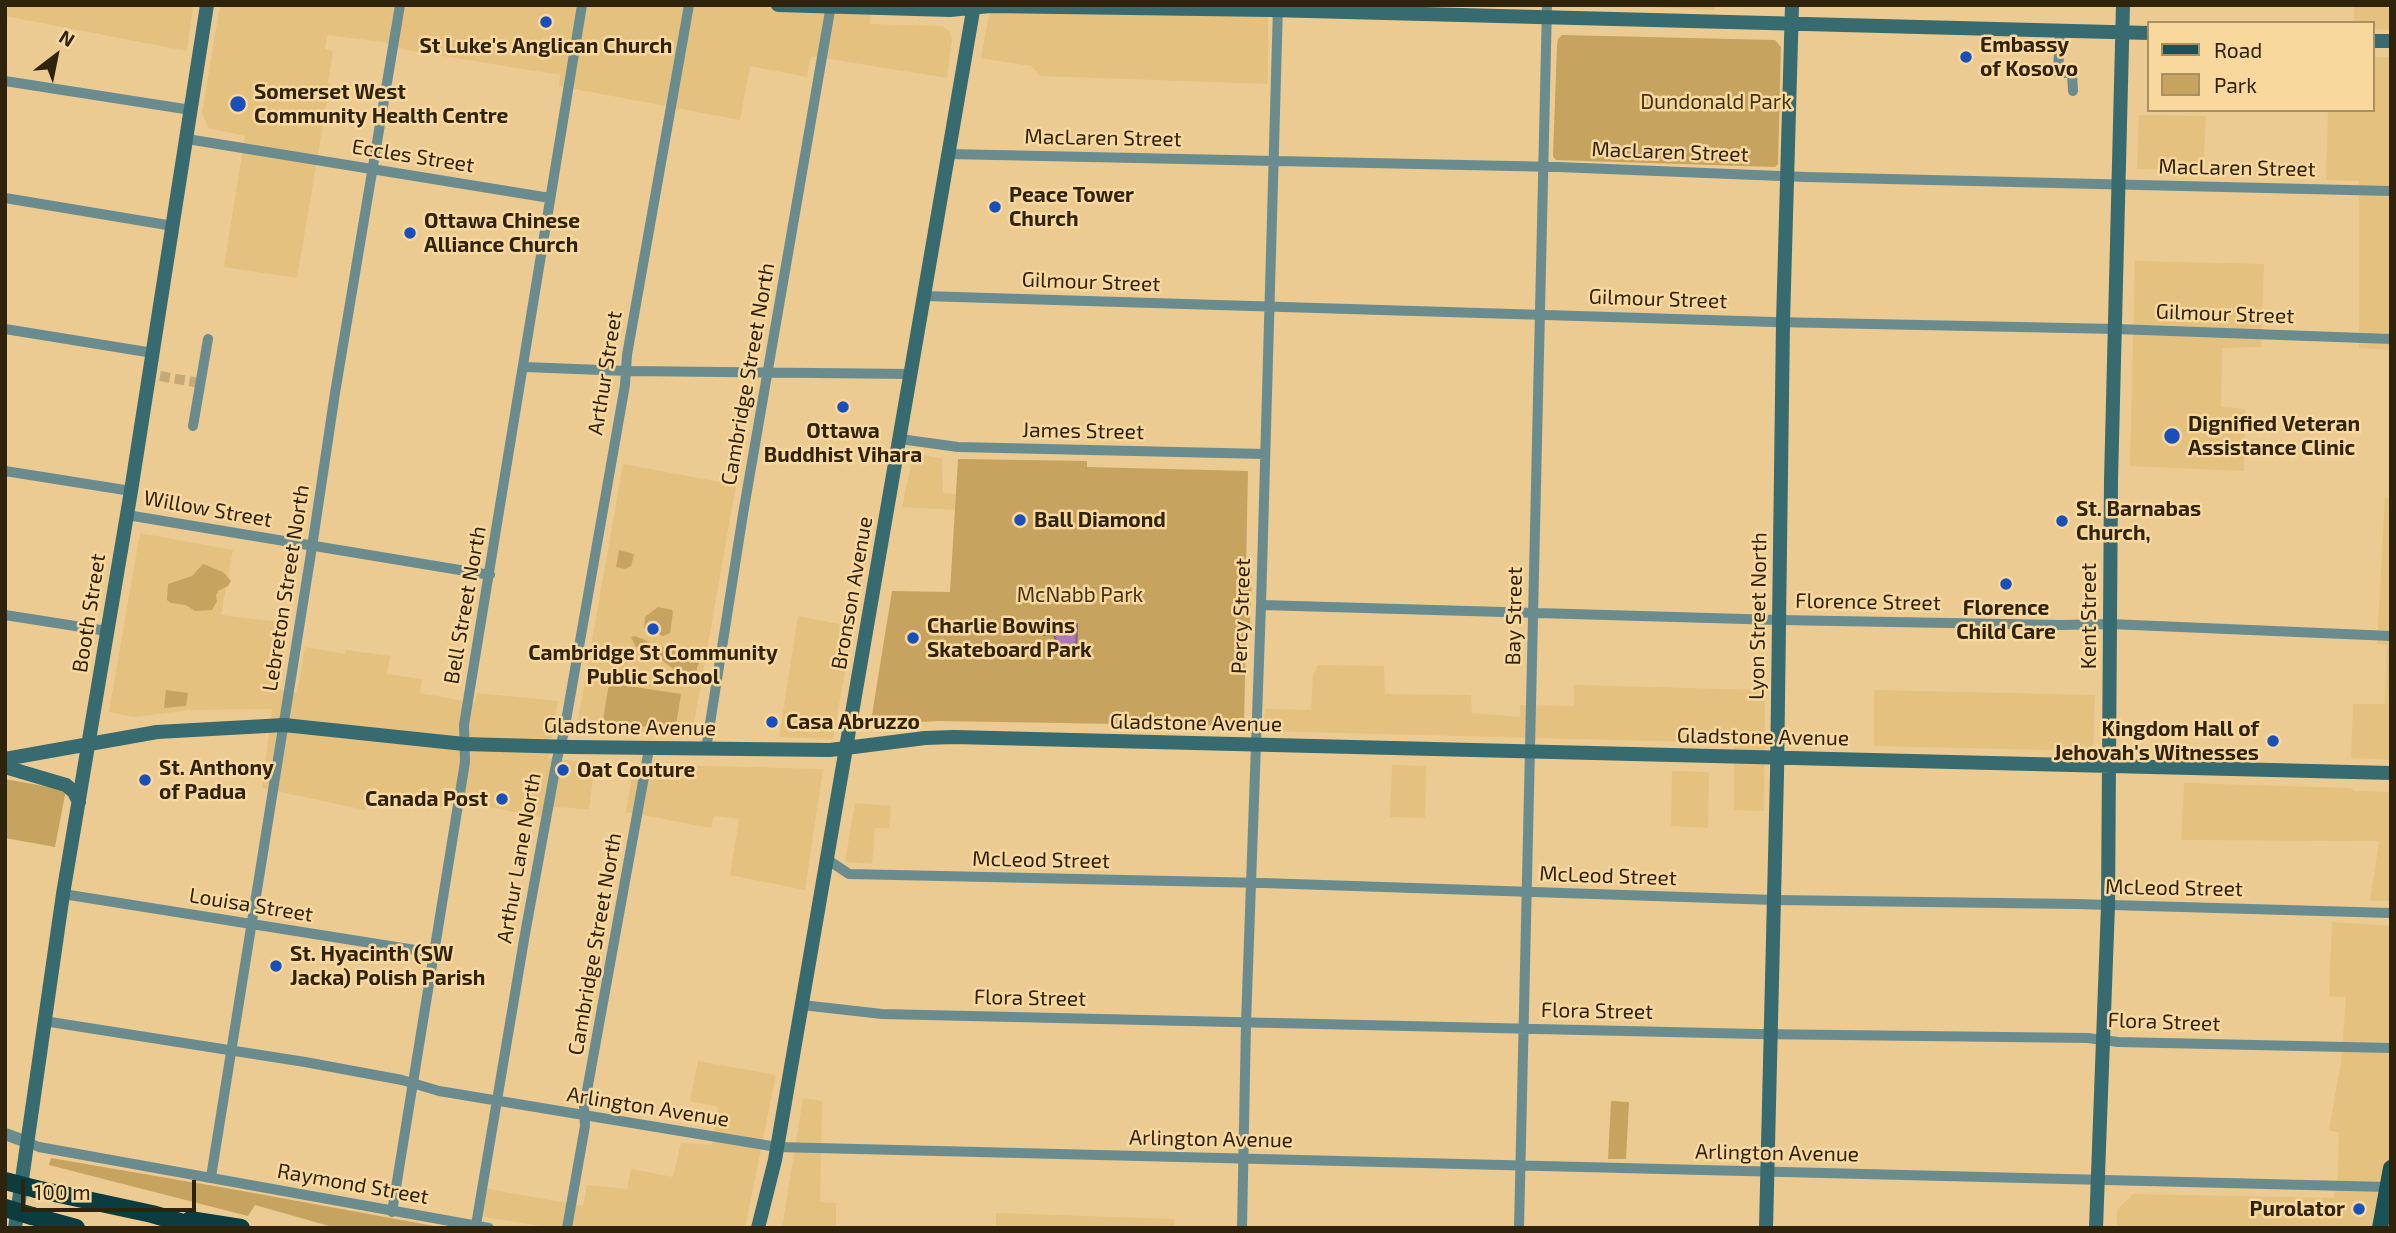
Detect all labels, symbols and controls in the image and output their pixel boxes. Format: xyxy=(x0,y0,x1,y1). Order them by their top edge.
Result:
marker: St Luke's Anglican Church xyxy=(538,14,554,30)
north arrow xyxy=(21,21,91,91)
legend xyxy=(2148,21,2375,112)
text: N xyxy=(55,24,79,51)
place label: Embassy of Kosovo xyxy=(1980,32,2078,82)
place label: St Luke's Anglican Church xyxy=(420,33,672,59)
text: Road xyxy=(2214,37,2262,62)
marker: Embassy of Kosovo xyxy=(1958,49,1974,65)
text: Park xyxy=(2214,72,2257,97)
place label: Somerset West Community Health Centre xyxy=(254,79,508,129)
park label: Dundonald Park xyxy=(1640,89,1792,115)
marker: Somerset West Community Health Centre xyxy=(228,94,248,114)
street label: MacLaren Street xyxy=(1024,124,1182,152)
street label: Eccles Street xyxy=(350,134,476,178)
street label: MacLaren Street xyxy=(1591,137,1749,167)
street label: MacLaren Street xyxy=(2158,154,2316,182)
place label: Peace Tower Church xyxy=(1009,182,1134,232)
marker: Peace Tower Church xyxy=(987,199,1003,215)
place label: Ottawa Chinese Alliance Church xyxy=(424,208,580,258)
marker: Ottawa Chinese Alliance Church xyxy=(402,225,418,241)
street label: Cambridge Street North xyxy=(716,261,780,487)
street label: Gilmour Street xyxy=(1021,267,1161,297)
street label: Gilmour Street xyxy=(1588,284,1728,314)
street label: Gilmour Street xyxy=(2155,299,2295,329)
street label: Arthur Street xyxy=(583,309,627,437)
marker: Ottawa Buddhist Vihara xyxy=(835,399,851,415)
place label: Dignified Veteran Assistance Clinic xyxy=(2188,411,2360,461)
street label: James Street xyxy=(1022,417,1144,445)
place label: Ottawa Buddhist Vihara xyxy=(764,418,922,468)
marker: Dignified Veteran Assistance Clinic xyxy=(2162,426,2182,446)
street label: Lebreton Street North xyxy=(257,483,315,693)
street label: Willow Street xyxy=(142,485,274,533)
place label: St. Barnabas Church, xyxy=(2076,496,2201,546)
place label: Ball Diamond xyxy=(1034,507,1166,533)
marker: Ball Diamond xyxy=(1012,512,1028,528)
marker: St. Barnabas Church, xyxy=(2054,513,2070,529)
street label: Bronson Avenue xyxy=(826,514,878,672)
street label: Bell Street North xyxy=(439,524,491,686)
street label: Lyon Street North xyxy=(1744,532,1772,700)
street label: Booth Street xyxy=(67,552,111,674)
street label: Percy Street xyxy=(1226,558,1256,674)
street label: Kent Street xyxy=(2076,563,2102,669)
street label: Bay Street xyxy=(1501,566,1527,666)
marker: Florence Child Care xyxy=(1998,576,2014,592)
park label: McNabb Park xyxy=(1017,582,1143,608)
street label: Florence Street xyxy=(1795,588,1941,616)
place label: Florence Child Care xyxy=(1956,595,2056,645)
place label: Charlie Bowins Skateboard Park xyxy=(927,613,1092,663)
marker: Cambridge St Community Public School xyxy=(645,621,661,637)
marker: Charlie Bowins Skateboard Park xyxy=(905,630,921,646)
place label: Cambridge St Community Public School xyxy=(528,640,778,690)
place label: Casa Abruzzo xyxy=(786,709,920,735)
street label: Gladstone Avenue xyxy=(1110,709,1282,737)
street label: Gladstone Avenue xyxy=(544,713,716,741)
marker: Casa Abruzzo xyxy=(764,714,780,730)
place label: Kingdom Hall of Jehovah's Witnesses xyxy=(2054,716,2259,766)
street label: Gladstone Avenue xyxy=(1677,723,1849,751)
marker: Kingdom Hall of Jehovah's Witnesses xyxy=(2265,733,2281,749)
place label: St. Anthony of Padua xyxy=(159,755,274,805)
place label: Oat Couture xyxy=(577,757,695,783)
marker: Oat Couture xyxy=(555,762,571,778)
street label: Arthur Lane North xyxy=(492,771,546,945)
marker: St. Anthony of Padua xyxy=(137,772,153,788)
place label: Canada Post xyxy=(365,786,488,812)
marker: Canada Post xyxy=(494,791,510,807)
street label: Cambridge Street North xyxy=(563,831,627,1057)
street label: McLeod Street xyxy=(972,846,1110,874)
street label: McLeod Street xyxy=(1539,861,1677,891)
street label: McLeod Street xyxy=(2105,874,2243,902)
street label: Louisa Street xyxy=(187,883,315,927)
place label: St. Hyacinth (SW Jacka) Polish Parish xyxy=(290,941,485,991)
marker: St. Hyacinth (SW Jacka) Polish Parish xyxy=(268,958,284,974)
street label: Flora Street xyxy=(974,984,1086,1012)
street label: Flora Street xyxy=(1541,997,1653,1025)
street label: Flora Street xyxy=(2107,1007,2221,1037)
street label: Arlington Avenue xyxy=(565,1082,731,1132)
street label: Arlington Avenue xyxy=(1129,1125,1293,1153)
street label: Arlington Avenue xyxy=(1695,1139,1859,1167)
street label: Raymond Street xyxy=(275,1158,431,1210)
scale bar xyxy=(24,1166,200,1210)
text: 100 m xyxy=(34,1179,91,1204)
place label: Purolator xyxy=(2250,1196,2345,1222)
marker: Purolator xyxy=(2351,1201,2367,1217)

